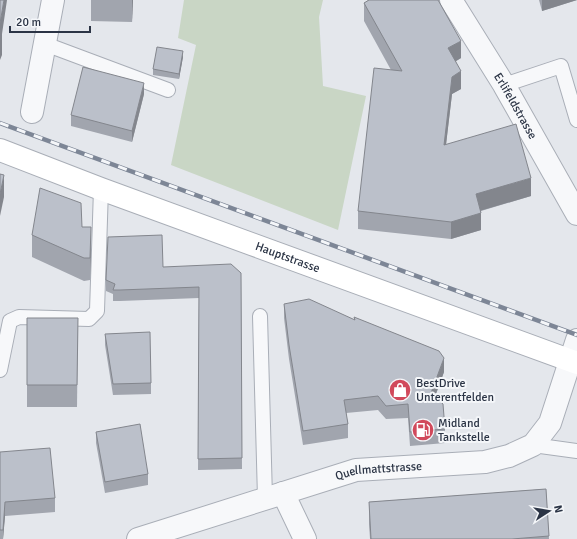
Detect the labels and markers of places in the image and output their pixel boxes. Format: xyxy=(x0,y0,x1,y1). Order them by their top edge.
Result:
place label: BestDrive Unterentfelden xyxy=(416,376,494,405)
shop icon: BestDrive Unterentfelden xyxy=(387,377,413,403)
place label: Midland Tankstelle xyxy=(438,416,490,445)
fuel station icon: Midland Tankstelle xyxy=(410,417,436,443)

